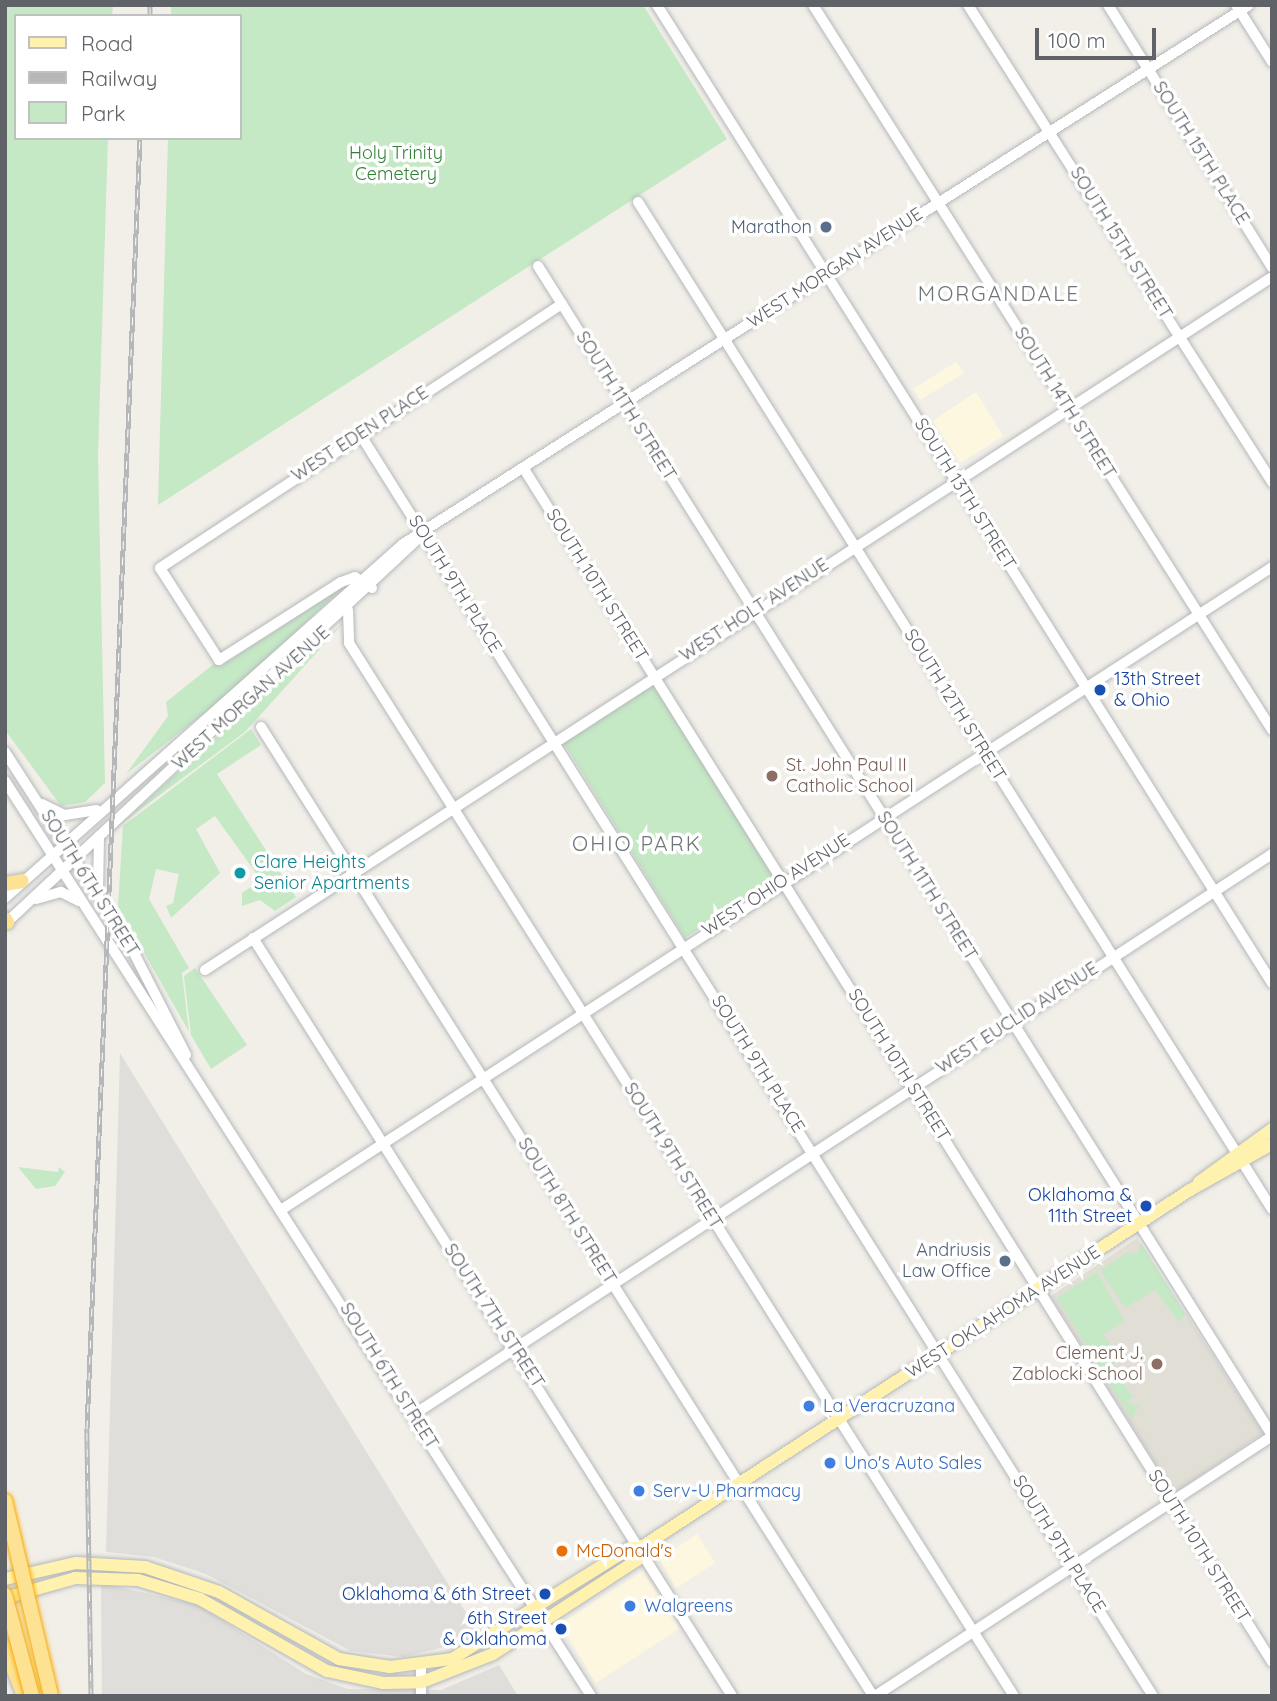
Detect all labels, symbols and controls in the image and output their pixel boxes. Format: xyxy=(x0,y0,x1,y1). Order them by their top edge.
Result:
legend xyxy=(14,14,242,140)
scale bar xyxy=(1039,14,1160,58)
text: 100 m xyxy=(1048,27,1106,53)
text: Road xyxy=(81,30,133,56)
text: Railway xyxy=(81,65,157,91)
street label: SOUTH 15TH PLACE xyxy=(1148,78,1254,228)
text: Park xyxy=(81,100,125,126)
park label: Holy Trinity Cemetery xyxy=(349,143,443,186)
street label: SOUTH 15TH STREET xyxy=(1065,163,1177,323)
street label: WEST MORGAN AVENUE xyxy=(743,203,927,333)
place label: Marathon xyxy=(731,216,812,238)
marker: Marathon xyxy=(818,219,834,235)
district label: MORGANDALE xyxy=(919,280,1079,306)
street label: SOUTH 14TH STREET xyxy=(1010,323,1120,483)
street label: SOUTH 11TH STREET xyxy=(571,327,681,485)
street label: WEST EDEN PLACE xyxy=(288,382,432,486)
street label: SOUTH 13TH STREET xyxy=(910,414,1020,574)
street label: SOUTH 10TH STREET xyxy=(541,505,653,665)
street label: SOUTH 9TH PLACE xyxy=(404,511,506,657)
street label: WEST HOLT AVENUE xyxy=(676,554,832,666)
street label: WEST MORGAN AVENUE xyxy=(168,622,334,774)
street label: SOUTH 12TH STREET xyxy=(899,625,1011,785)
place label: 13th Street & Ohio xyxy=(1114,669,1201,712)
marker: 13th Street & Ohio xyxy=(1092,682,1108,698)
place label: St. John Paul II Catholic School xyxy=(786,755,914,798)
marker: St. John Paul II Catholic School xyxy=(764,768,780,784)
street label: SOUTH 6TH STREET xyxy=(36,806,144,960)
street label: SOUTH 11TH STREET xyxy=(872,807,982,965)
street label: WEST OHIO AVENUE xyxy=(698,829,854,941)
district label: OHIO PARK xyxy=(573,830,701,856)
place label: Clare Heights Senior Apartments xyxy=(254,852,410,894)
marker: Clare Heights Senior Apartments xyxy=(232,865,248,881)
street label: WEST EUCLID AVENUE xyxy=(932,958,1102,1078)
street label: SOUTH 10TH STREET xyxy=(843,985,955,1145)
street label: SOUTH 9TH PLACE xyxy=(707,991,809,1137)
street label: SOUTH 9TH STREET xyxy=(619,1079,727,1233)
street label: SOUTH 8TH STREET xyxy=(513,1134,621,1288)
place label: Oklahoma & 11th Street xyxy=(1028,1185,1132,1228)
marker: Oklahoma & 11th Street xyxy=(1138,1198,1154,1214)
street label: SOUTH 7TH STREET xyxy=(439,1240,549,1392)
place label: Andriusis Law Office xyxy=(902,1240,991,1282)
street label: WEST OKLAHOMA AVENUE xyxy=(902,1241,1104,1383)
marker: Andriusis Law Office xyxy=(997,1253,1013,1269)
street label: SOUTH 6TH STREET xyxy=(335,1299,443,1453)
place label: Clement J. Zablocki School xyxy=(1011,1343,1143,1386)
marker: Clement J. Zablocki School xyxy=(1149,1356,1165,1372)
place label: La Veracruzana xyxy=(823,1395,955,1417)
marker: La Veracruzana xyxy=(801,1398,817,1414)
place label: Uno's Auto Sales xyxy=(844,1452,982,1474)
marker: Uno's Auto Sales xyxy=(822,1455,838,1471)
street label: SOUTH 10TH STREET xyxy=(1143,1466,1255,1626)
street label: SOUTH 9TH PLACE xyxy=(1008,1471,1110,1617)
place label: Serv-U Pharmacy xyxy=(653,1480,801,1502)
marker: Serv-U Pharmacy xyxy=(631,1483,647,1499)
place label: McDonald's xyxy=(576,1540,672,1562)
marker: McDonald's xyxy=(554,1543,570,1559)
place label: Oklahoma & 6th Street xyxy=(342,1583,531,1605)
marker: Oklahoma & 6th Street xyxy=(537,1586,553,1602)
place label: Walgreens xyxy=(644,1595,733,1617)
marker: Walgreens xyxy=(622,1598,638,1614)
place label: 6th Street & Oklahoma xyxy=(443,1608,547,1650)
marker: 6th Street & Oklahoma xyxy=(553,1621,569,1637)

